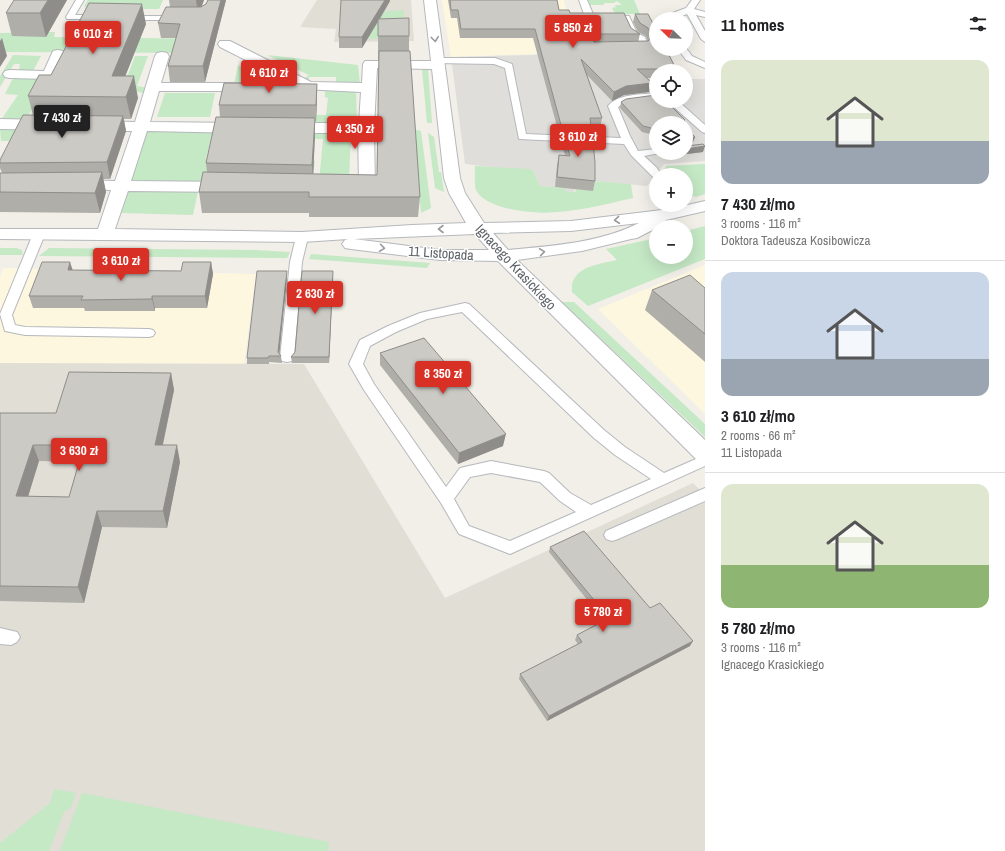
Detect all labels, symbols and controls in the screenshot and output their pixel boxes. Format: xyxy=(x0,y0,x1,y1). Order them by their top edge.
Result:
north arrow xyxy=(649,12,693,56)
map controls xyxy=(649,12,693,264)
text: 11 homes xyxy=(721,13,785,36)
icon: filters xyxy=(967,13,989,35)
pin: 5 850 zł xyxy=(532,15,614,49)
text: 5 850 zł xyxy=(554,19,592,36)
pin: 6 010 zł xyxy=(52,21,134,55)
text: 6 010 zł xyxy=(74,25,112,42)
one-way arrow xyxy=(430,36,439,42)
pin: 4 610 zł xyxy=(228,60,310,94)
text: 4 610 zł xyxy=(250,64,288,81)
button: locate xyxy=(649,64,693,108)
icon: home xyxy=(819,86,891,158)
pin: 7 430 zł xyxy=(21,105,103,139)
text: 7 430 zł xyxy=(43,109,81,126)
pin: 4 350 zł xyxy=(314,116,396,150)
button: layers xyxy=(649,116,693,160)
text: 4 350 zł xyxy=(336,120,374,137)
pin: 3 610 zł xyxy=(537,124,619,158)
text: 3 610 zł xyxy=(559,128,597,145)
button: + xyxy=(649,168,693,212)
text: 7 430 zł/mo xyxy=(721,192,795,215)
one-way arrow xyxy=(614,215,620,224)
text: 3 rooms · 116 m² xyxy=(721,215,801,232)
street label: Ignacego Krasickiego xyxy=(472,220,560,314)
button: − xyxy=(649,220,693,264)
one-way arrow xyxy=(438,225,444,233)
text: Doktora Tadeusza Kosibowicza xyxy=(721,232,870,249)
street label: 11 Listopada xyxy=(408,242,475,264)
one-way arrow xyxy=(379,243,385,252)
pin: 3 610 zł xyxy=(80,248,162,282)
one-way arrow xyxy=(539,248,545,257)
text: 3 610 zł xyxy=(102,252,140,269)
pin: 2 630 zł xyxy=(274,281,356,315)
text: 2 630 zł xyxy=(296,285,334,302)
icon: home xyxy=(819,298,891,370)
pin: 8 350 zł xyxy=(402,361,484,395)
text: 8 350 zł xyxy=(424,365,462,382)
text: 3 610 zł/mo xyxy=(721,404,795,427)
text: 2 rooms · 66 m² xyxy=(721,427,796,444)
pin: 3 630 zł xyxy=(38,438,120,472)
text: 3 630 zł xyxy=(60,442,98,459)
text: 11 Listopada xyxy=(721,444,782,461)
icon: home xyxy=(819,510,891,582)
pin: 5 780 zł xyxy=(562,599,644,633)
text: 5 780 zł xyxy=(584,603,622,620)
text: 5 780 zł/mo xyxy=(721,616,795,639)
text: 3 rooms · 116 m² xyxy=(721,639,801,656)
text: Ignacego Krasickiego xyxy=(721,656,824,673)

